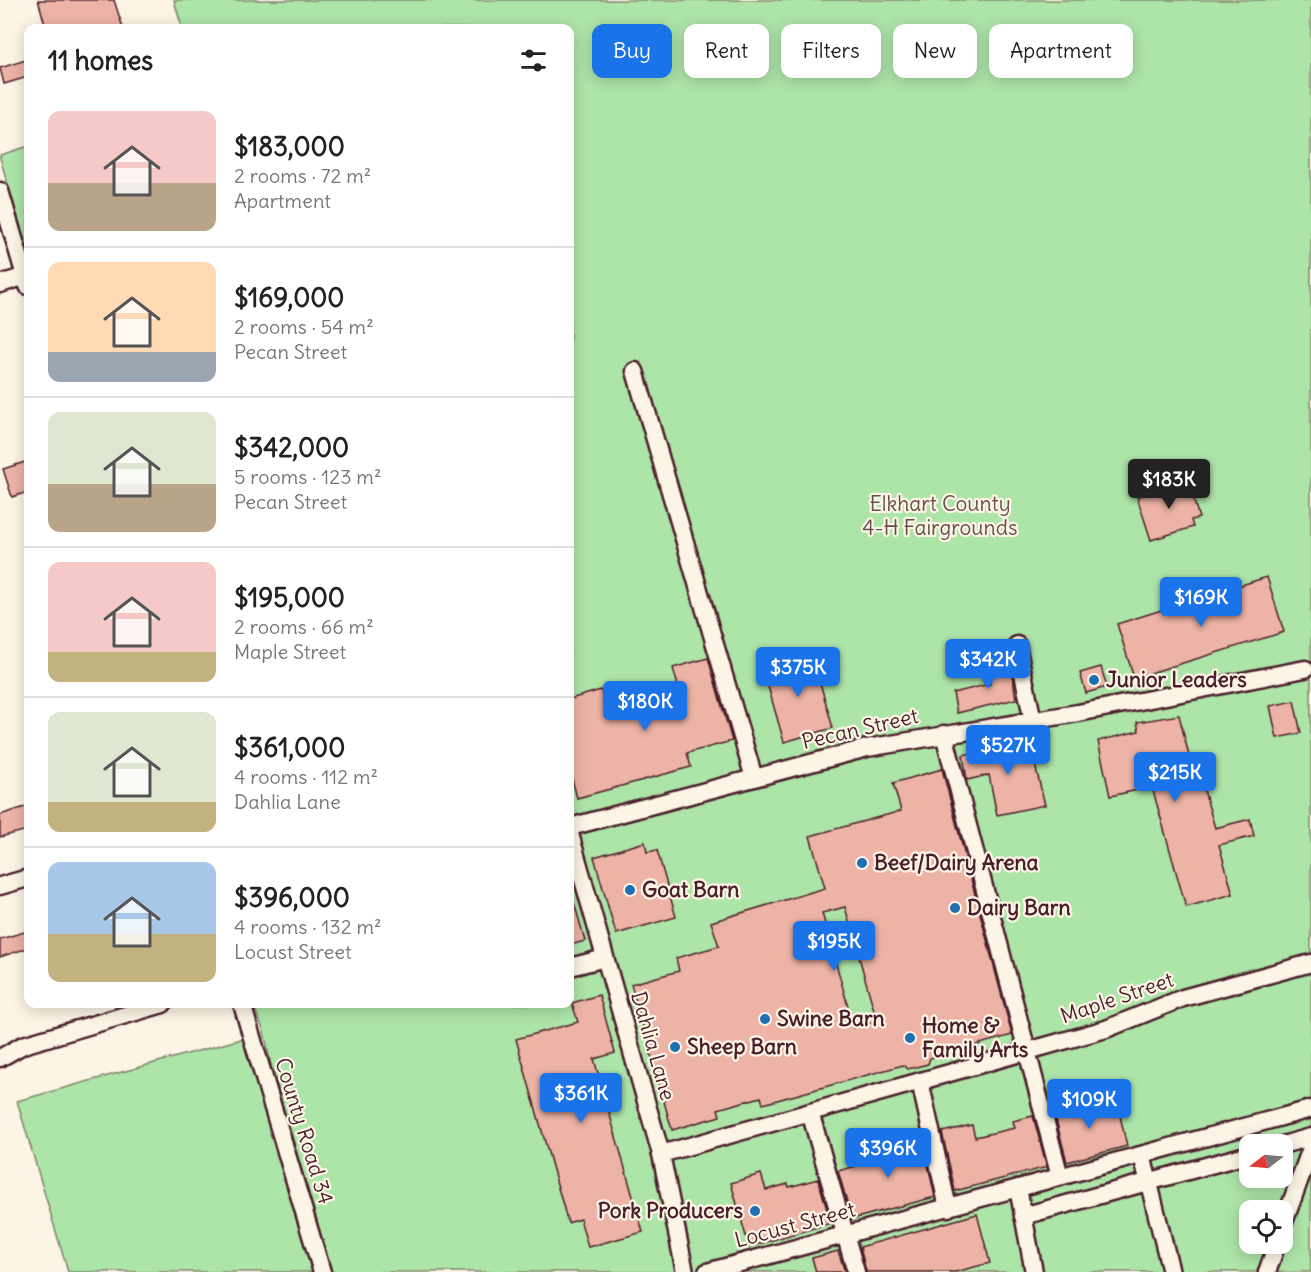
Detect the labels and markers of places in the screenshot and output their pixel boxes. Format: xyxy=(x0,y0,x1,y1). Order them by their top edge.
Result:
pin: $183K xyxy=(1127,459,1211,510)
pin: $169K xyxy=(1159,577,1243,628)
pin: $342K xyxy=(946,639,1030,690)
pin: $375K xyxy=(756,647,840,698)
place label: Junior Leaders xyxy=(1106,666,1247,693)
marker: Junior Leaders xyxy=(1087,673,1101,687)
pin: $180K xyxy=(603,681,687,732)
pin: $527K xyxy=(966,725,1050,776)
pin: $215K xyxy=(1133,752,1217,803)
place label: Beef/Dairy Arena xyxy=(874,849,1039,876)
marker: Beef/Dairy Arena xyxy=(855,856,869,870)
place label: Goat Barn xyxy=(642,876,740,903)
marker: Goat Barn xyxy=(623,883,637,897)
place label: Dairy Barn xyxy=(967,894,1071,921)
marker: Dairy Barn xyxy=(948,901,962,915)
pin: $195K xyxy=(792,921,876,972)
place label: Swine Barn xyxy=(777,1005,885,1032)
marker: Swine Barn xyxy=(758,1012,772,1026)
place label: Home & Family Arts xyxy=(922,1012,1029,1063)
marker: Home & Family Arts xyxy=(903,1031,917,1045)
place label: Sheep Barn xyxy=(687,1033,797,1060)
marker: Sheep Barn xyxy=(668,1040,682,1054)
pin: $361K xyxy=(539,1073,623,1124)
pin: $109K xyxy=(1047,1079,1131,1130)
pin: $396K xyxy=(846,1128,930,1179)
place label: Pork Producers xyxy=(598,1197,743,1224)
marker: Pork Producers xyxy=(748,1204,762,1218)

